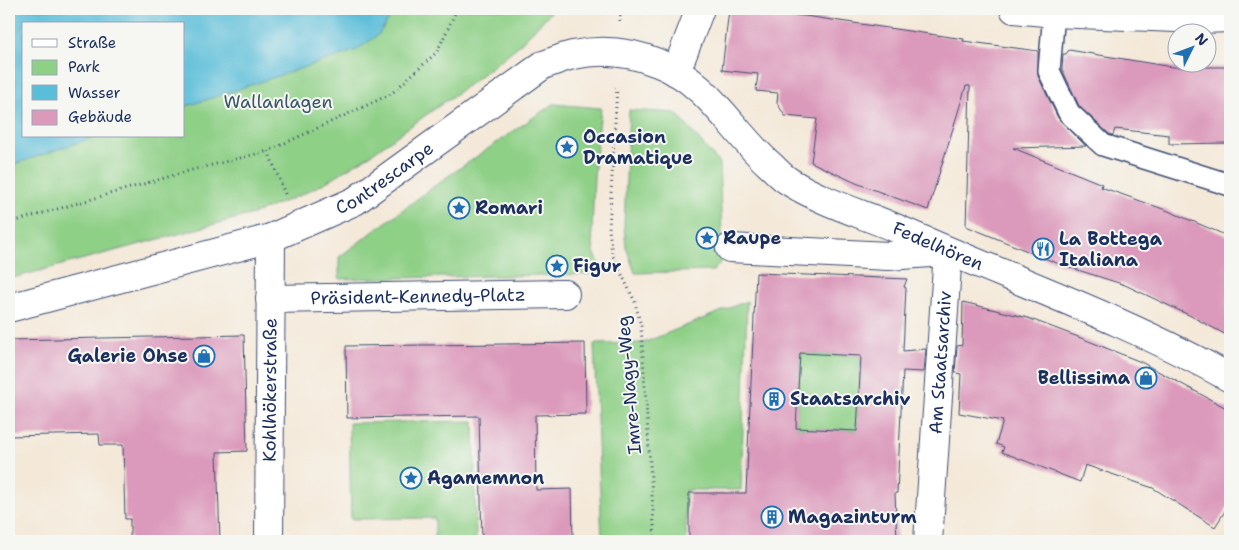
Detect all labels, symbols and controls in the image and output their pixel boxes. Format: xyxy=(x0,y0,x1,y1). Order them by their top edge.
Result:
legend xyxy=(22,22,185,138)
north arrow xyxy=(1166,22,1216,72)
text: N xyxy=(1191,29,1212,49)
text: Straße xyxy=(68,33,116,53)
text: Park xyxy=(68,57,100,77)
text: Wasser xyxy=(68,83,121,103)
park label: Wallanlagen xyxy=(224,90,332,114)
text: Gebäude xyxy=(68,107,132,127)
place label: Occasion Dramatique xyxy=(583,125,693,170)
place icon: Occasion Dramatique xyxy=(555,135,579,159)
street label: Contrescarpe xyxy=(332,136,438,220)
place icon: Romari xyxy=(447,196,471,220)
place label: Romari xyxy=(475,196,543,220)
street label: Fedelhören xyxy=(889,216,987,276)
place icon: Raupe xyxy=(695,226,719,250)
place label: Raupe xyxy=(723,226,781,250)
place label: La Bottega Italiana xyxy=(1059,227,1163,272)
restaurant icon: La Bottega Italiana xyxy=(1031,237,1055,261)
place icon: Figur xyxy=(545,254,569,278)
place label: Figur xyxy=(573,254,622,278)
street label: Präsident-Kennedy-Platz xyxy=(310,283,526,310)
street label: Am Staatsarchiv xyxy=(923,290,957,435)
street label: Imre-Nagy-Weg xyxy=(611,315,647,455)
street label: Kohlhökerstraße xyxy=(258,318,282,462)
place label: Galerie Ohse xyxy=(67,344,188,368)
shop icon: Galerie Ohse xyxy=(192,344,216,368)
place label: Bellissima xyxy=(1038,366,1131,390)
shop icon: Bellissima xyxy=(1134,366,1158,390)
building icon: Staatsarchiv xyxy=(762,387,786,411)
place label: Staatsarchiv xyxy=(790,387,910,411)
place icon: Agamemnon xyxy=(399,466,423,490)
place label: Agamemnon xyxy=(427,466,544,490)
building icon: Magazinturm xyxy=(760,505,784,529)
place label: Magazinturm xyxy=(788,505,917,529)

